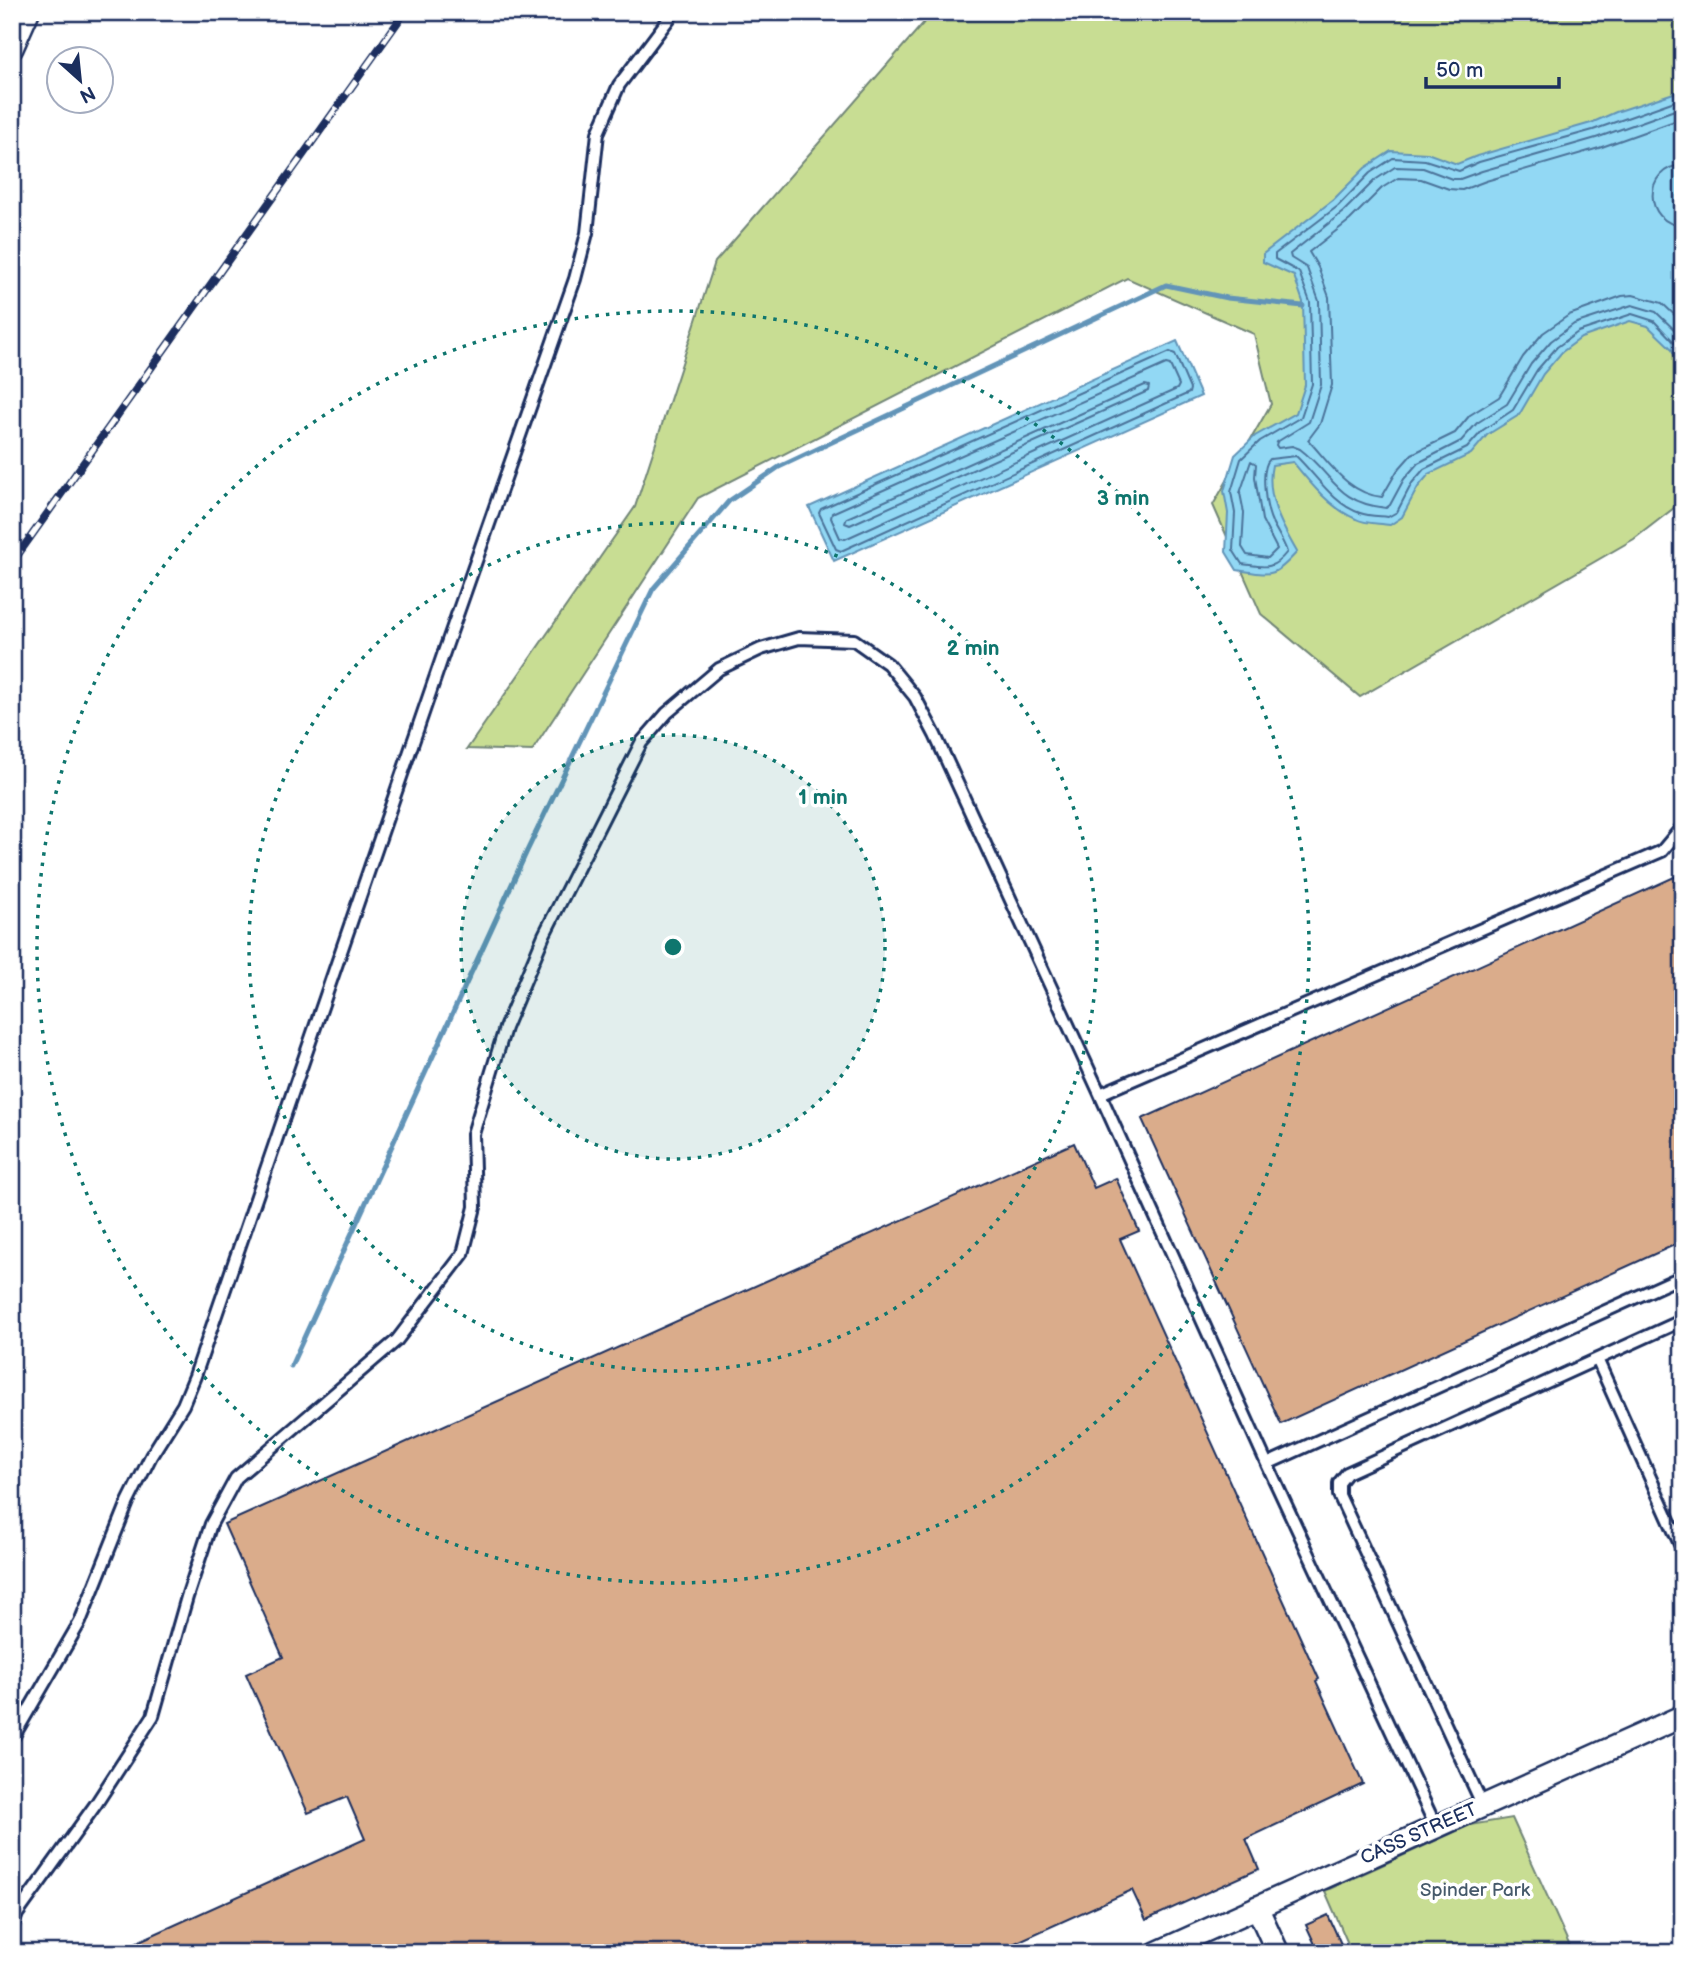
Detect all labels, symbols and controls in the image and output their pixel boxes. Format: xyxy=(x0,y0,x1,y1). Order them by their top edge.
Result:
north arrow xyxy=(46,46,116,116)
scale bar xyxy=(1426,46,1558,90)
text: 50 m xyxy=(1436,58,1483,83)
text: N xyxy=(75,80,99,107)
text: 3 min xyxy=(1097,486,1149,511)
text: 2 min xyxy=(946,636,1000,661)
text: 1 min xyxy=(798,785,848,810)
centre of rings xyxy=(661,935,685,959)
street label: CASS STREET xyxy=(1357,1798,1481,1870)
park label: Spinder Park xyxy=(1420,1879,1531,1902)

